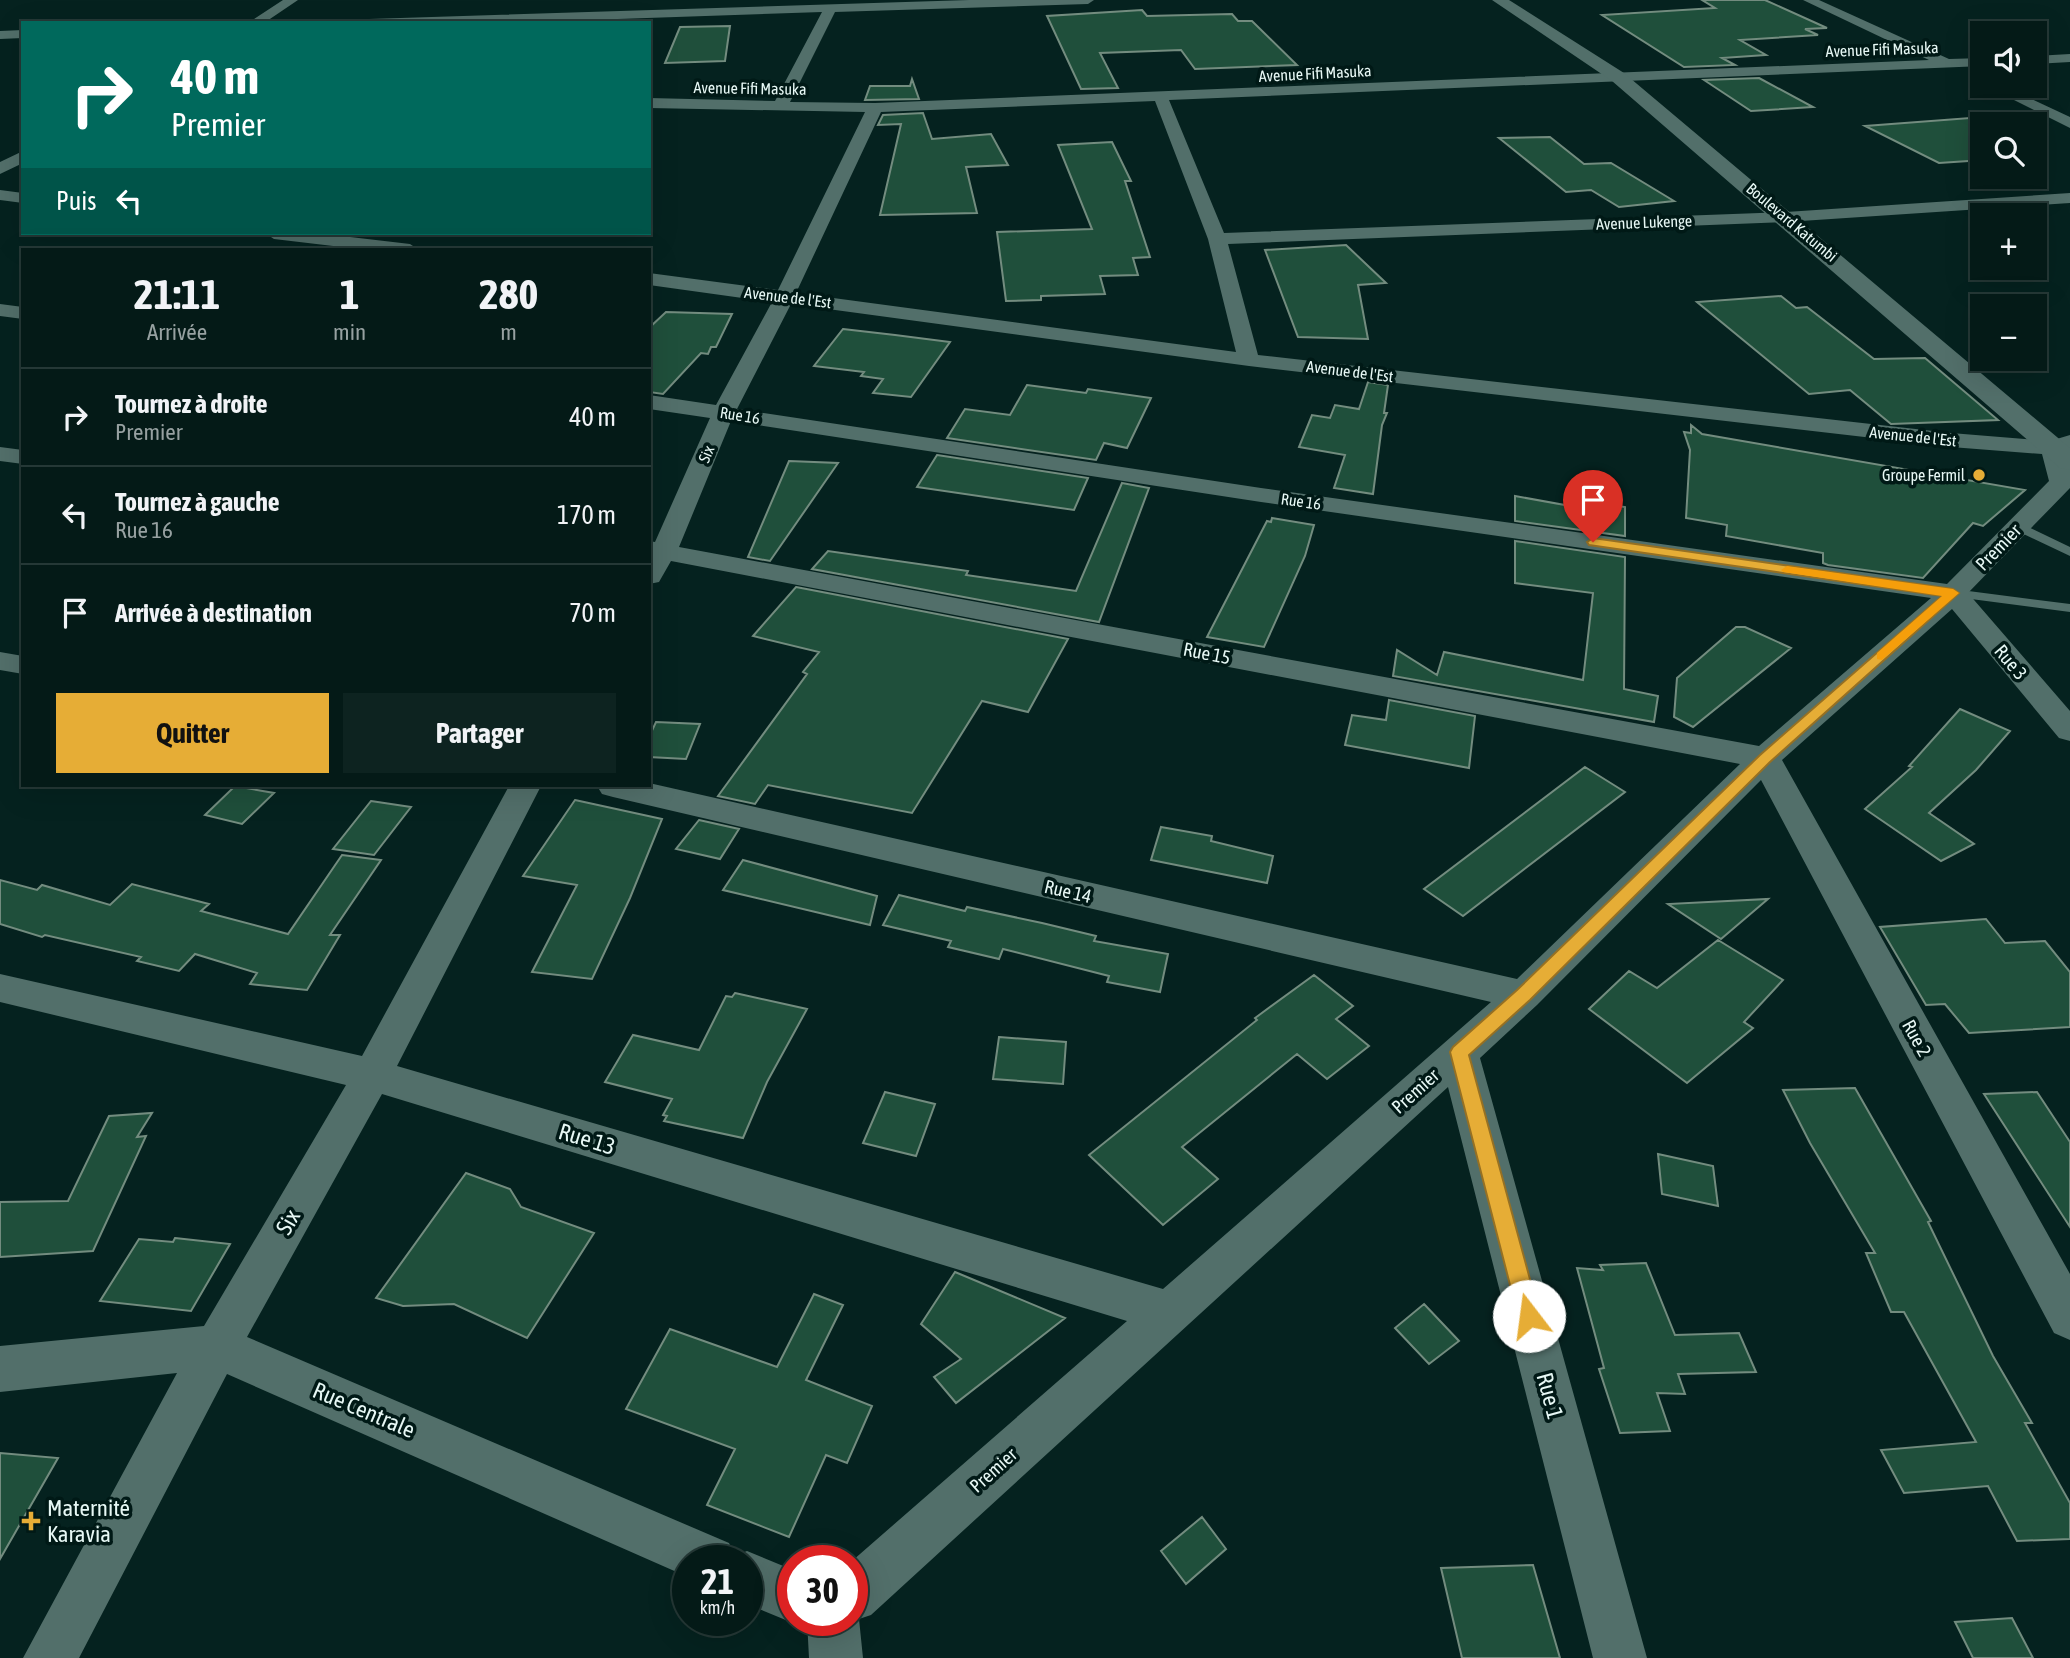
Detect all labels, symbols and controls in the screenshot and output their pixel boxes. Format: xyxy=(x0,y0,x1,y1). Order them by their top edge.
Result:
map controls xyxy=(1970,21,2047,371)
button: sound xyxy=(1970,21,2047,98)
street label: Avenue Fifi Masuka xyxy=(1825,38,1939,60)
text: 40 m xyxy=(171,48,259,104)
icon: right xyxy=(56,49,147,140)
street label: Avenue Fifi Masuka xyxy=(1258,61,1372,85)
street label: Avenue Fifi Masuka xyxy=(693,78,807,98)
text: Premier xyxy=(171,106,265,143)
button: search xyxy=(1970,112,2047,189)
street label: Boulevard Katumbi xyxy=(1743,179,1841,265)
icon: left xyxy=(110,182,148,220)
text: Puis xyxy=(56,186,96,216)
button: + xyxy=(1970,203,2047,280)
street label: Avenue Lukenge xyxy=(1596,211,1692,234)
text: 21:11 xyxy=(134,270,220,318)
text: 1 xyxy=(340,270,359,318)
text: 280 xyxy=(479,270,538,318)
street label: Avenue de l'Est xyxy=(743,283,833,311)
button: − xyxy=(1970,294,2047,371)
text: Arrivée xyxy=(147,319,207,345)
text: min xyxy=(333,319,366,345)
text: m xyxy=(500,319,517,345)
street label: Avenue de l'Est xyxy=(1305,357,1395,385)
text: Tournez à droite xyxy=(115,389,268,419)
icon: right xyxy=(56,398,94,436)
text: 40 m xyxy=(569,402,616,432)
street label: Rue 16 xyxy=(719,403,761,427)
text: Premier xyxy=(115,419,183,445)
street label: Avenue de l'Est xyxy=(1869,422,1958,450)
street label: Six xyxy=(694,442,718,465)
place label: Groupe Fermil xyxy=(1882,466,1966,485)
marker: Groupe Fermil xyxy=(1971,467,1987,483)
pin xyxy=(1563,470,1623,542)
icon: arrive xyxy=(1574,481,1612,519)
text: Tournez à gauche xyxy=(115,487,280,517)
street label: Rue 16 xyxy=(1280,489,1322,513)
icon: left xyxy=(56,496,94,534)
text: 170 m xyxy=(557,500,616,530)
text: Rue 16 xyxy=(115,517,173,543)
street label: Premier xyxy=(1971,519,2026,575)
icon: arrive xyxy=(56,594,94,632)
text: Arrivée à destination xyxy=(115,598,312,628)
text: 70 m xyxy=(569,598,616,628)
street label: Rue 15 xyxy=(1181,638,1233,668)
street label: Rue 3 xyxy=(1990,640,2032,684)
button: Quitter xyxy=(56,693,329,773)
button: Partager xyxy=(343,693,616,773)
street label: Rue 14 xyxy=(1042,875,1094,907)
street label: Rue 2 xyxy=(1898,1016,1936,1060)
street label: Premier xyxy=(1387,1064,1443,1118)
street label: Rue 13 xyxy=(556,1118,618,1160)
street label: Six xyxy=(271,1205,305,1239)
position arrow xyxy=(1492,1279,1566,1353)
street label: Rue 1 xyxy=(1531,1370,1569,1422)
street label: Rue Centrale xyxy=(309,1377,419,1443)
street label: Premier xyxy=(965,1443,1021,1497)
place label: Maternité Karavia xyxy=(47,1495,130,1547)
marker: Maternité Karavia xyxy=(21,1511,41,1531)
speed limit sign: 30 xyxy=(777,1545,868,1636)
text: 21 xyxy=(701,1561,734,1601)
text: km/h xyxy=(700,1597,735,1618)

